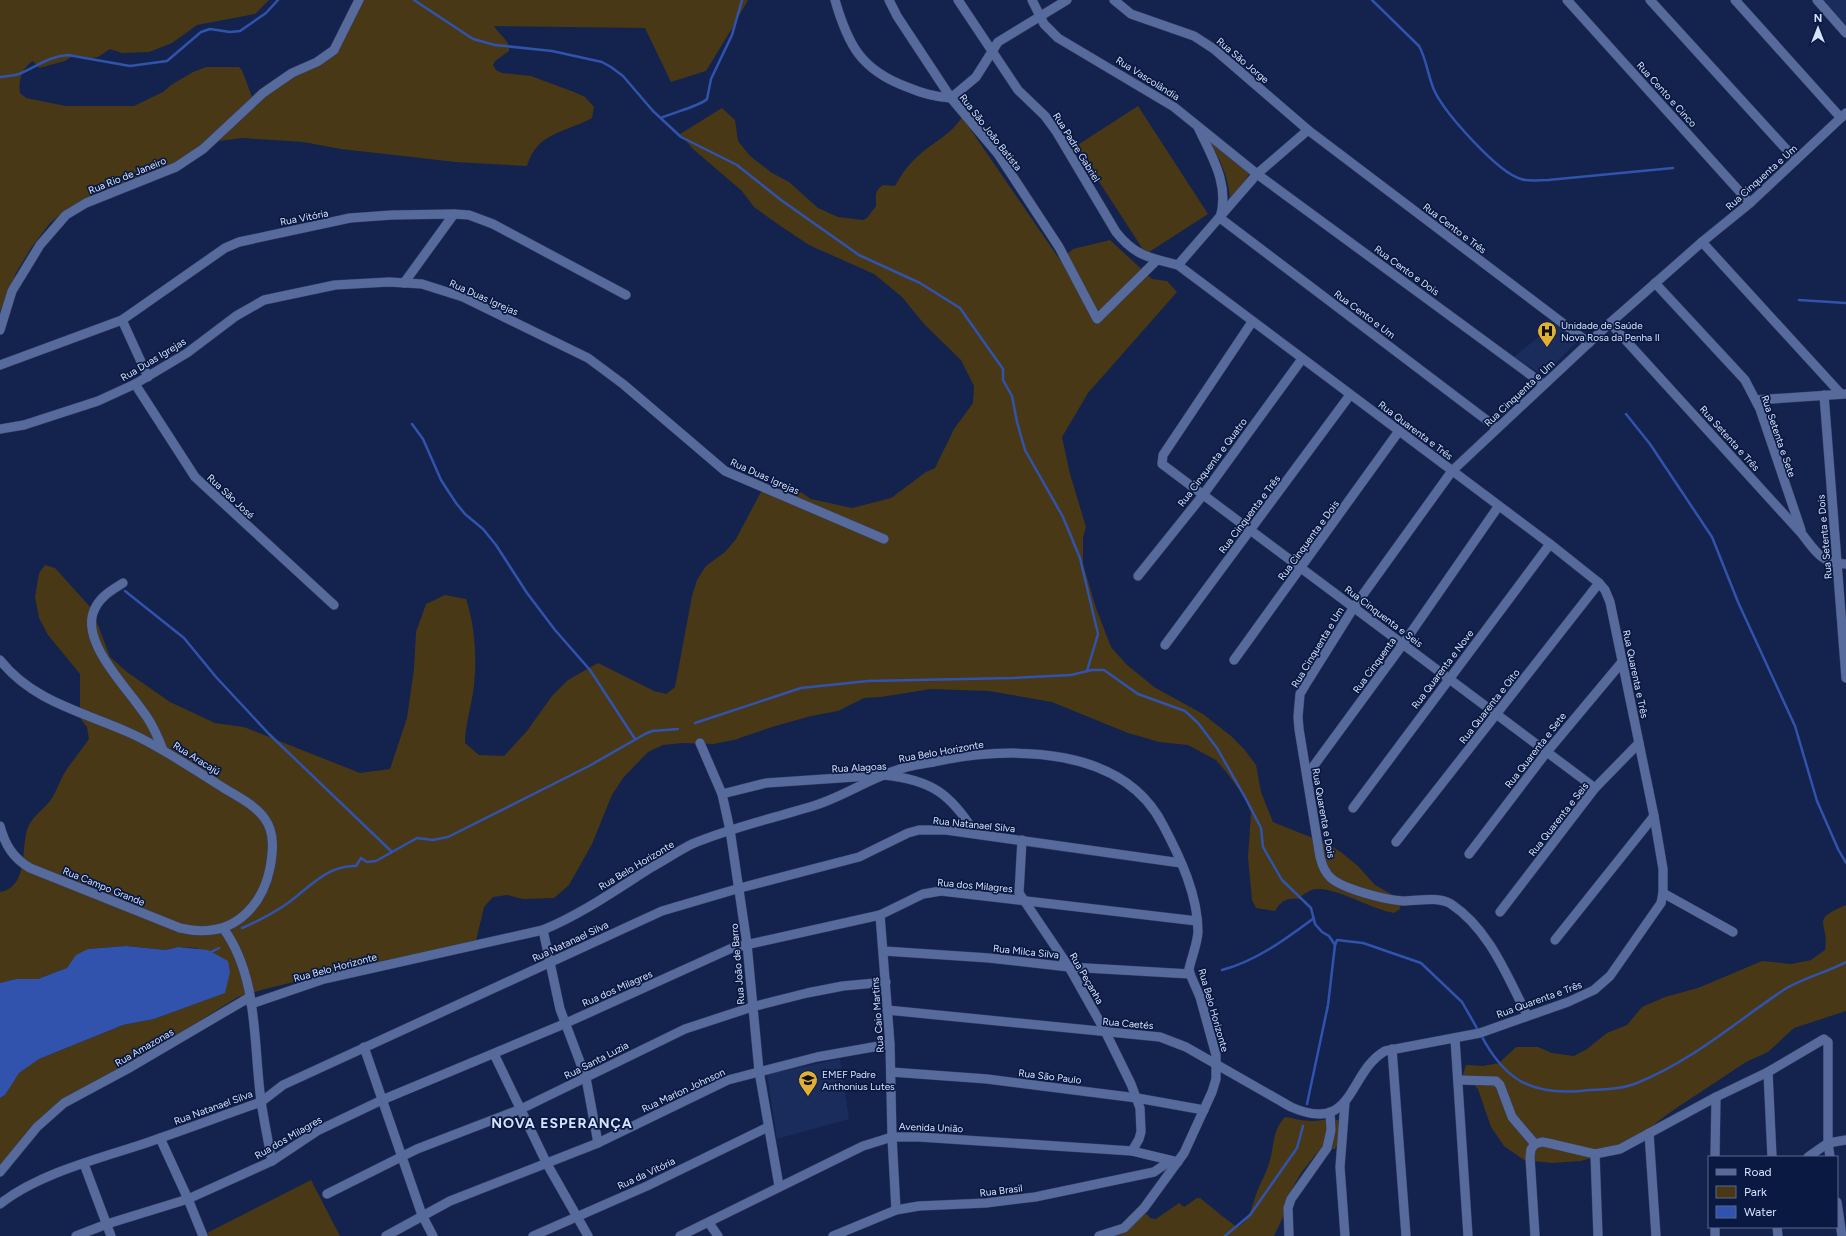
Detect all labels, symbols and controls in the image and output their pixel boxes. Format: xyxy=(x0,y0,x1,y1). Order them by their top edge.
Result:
north arrow xyxy=(1798,8,1838,48)
text: N xyxy=(1814,12,1822,25)
street label: Rua São Jorge xyxy=(1214,35,1272,86)
street label: Rua Vascolândia xyxy=(1113,54,1182,103)
street label: Rua Cento e Cinco xyxy=(1634,59,1700,130)
street label: Rua São João Batista xyxy=(957,91,1025,173)
street label: Rua Padre Gabriel xyxy=(1050,110,1103,184)
street label: Rua Cinquenta e Um xyxy=(1723,142,1800,213)
street label: Rua Rio de Janeiro xyxy=(86,154,168,197)
street label: Rua Cento e Três xyxy=(1420,200,1489,257)
street label: Rua Vitória xyxy=(279,206,329,229)
street label: Rua Cento e Dois xyxy=(1372,242,1442,299)
street label: Rua Duas Igrejas xyxy=(447,276,521,319)
street label: Rua Cento e Um xyxy=(1332,287,1398,342)
place label: Unidade de Saúde Nova Rosa da Penha II xyxy=(1561,319,1660,344)
hospital icon: Unidade de Saúde Nova Rosa da Penha II xyxy=(1536,320,1558,348)
street label: Rua Duas Igrejas xyxy=(118,335,189,384)
street label: Rua Cinquenta e Um xyxy=(1481,357,1557,429)
street label: Rua Setenta e Sete xyxy=(1758,393,1799,479)
street label: Rua Quarenta e Três xyxy=(1376,398,1456,463)
street label: Rua Setenta e Três xyxy=(1697,403,1763,474)
street label: Rua Cinquenta e Quatro xyxy=(1175,415,1250,509)
street label: Rua Duas Igrejas xyxy=(728,455,802,498)
street label: Rua São José xyxy=(204,471,257,522)
street label: Rua Cinquenta e Três xyxy=(1216,472,1283,556)
street label: Rua Setenta e Dois xyxy=(1814,494,1835,580)
street label: Rua Cinquenta e Dois xyxy=(1275,497,1342,583)
street label: Rua Cinquenta e Seis xyxy=(1342,583,1426,650)
street label: Rua Cinquenta e Um xyxy=(1288,605,1347,690)
street label: Rua Quarenta e Nove xyxy=(1408,627,1477,711)
street label: Rua Quarenta e Três xyxy=(1620,629,1651,720)
street label: Rua Cinquenta xyxy=(1350,635,1399,696)
street label: Rua Quarenta e Oito xyxy=(1456,666,1523,746)
street label: Rua Quarenta e Sete xyxy=(1502,709,1569,791)
street label: Rua Belo Horizonte xyxy=(898,738,985,765)
street label: Rua Aracajú xyxy=(171,739,223,778)
street label: Rua Alagoas xyxy=(831,760,887,775)
street label: Rua Quarenta e Dois xyxy=(1309,767,1338,859)
street label: Rua Quarenta e Seis xyxy=(1526,780,1591,859)
street label: Rua Natanael Silva xyxy=(932,814,1016,835)
street label: Rua Belo Horizonte xyxy=(596,837,677,893)
street label: Rua Campo Grande xyxy=(61,864,147,909)
street label: Rua dos Milagres xyxy=(937,876,1014,895)
street label: Rua Natanael Silva xyxy=(530,918,610,965)
street label: Rua João de Barro xyxy=(727,923,748,1005)
street label: Rua Milca Silva xyxy=(992,942,1060,961)
street label: Rua Belo Horizonte xyxy=(292,950,379,985)
street label: Rua Peçanha xyxy=(1067,950,1107,1006)
street label: Rua dos Milagres xyxy=(580,967,655,1010)
street label: Rua Belo Horizonte xyxy=(1195,967,1232,1054)
street label: Rua Caio Martins xyxy=(868,976,887,1053)
street label: Rua Quarenta e Três xyxy=(1495,978,1584,1021)
street label: Rua Caetés xyxy=(1102,1015,1154,1032)
street label: Rua Amazonas xyxy=(112,1025,176,1070)
street label: Rua Santa Luzia xyxy=(562,1039,631,1082)
street label: Rua Marlon Johnson xyxy=(639,1065,727,1115)
street label: Rua São Paulo xyxy=(1018,1066,1082,1087)
place label: EMEF Padre Anthonius Lutes xyxy=(822,1068,895,1093)
school or university icon: EMEF Padre Anthonius Lutes xyxy=(797,1069,819,1097)
street label: Rua Natanael Silva xyxy=(172,1087,254,1128)
street label: Rua dos Milagres xyxy=(252,1113,325,1162)
district label: NOVA ESPERANÇA xyxy=(491,1115,633,1132)
street label: Avenida União xyxy=(899,1120,964,1135)
street label: Rua da Vitória xyxy=(615,1154,677,1193)
legend xyxy=(1708,1156,1838,1228)
text: Road xyxy=(1744,1165,1772,1179)
street label: Rua Brasil xyxy=(979,1181,1023,1200)
text: Park xyxy=(1744,1185,1767,1199)
text: Water xyxy=(1744,1205,1776,1219)

